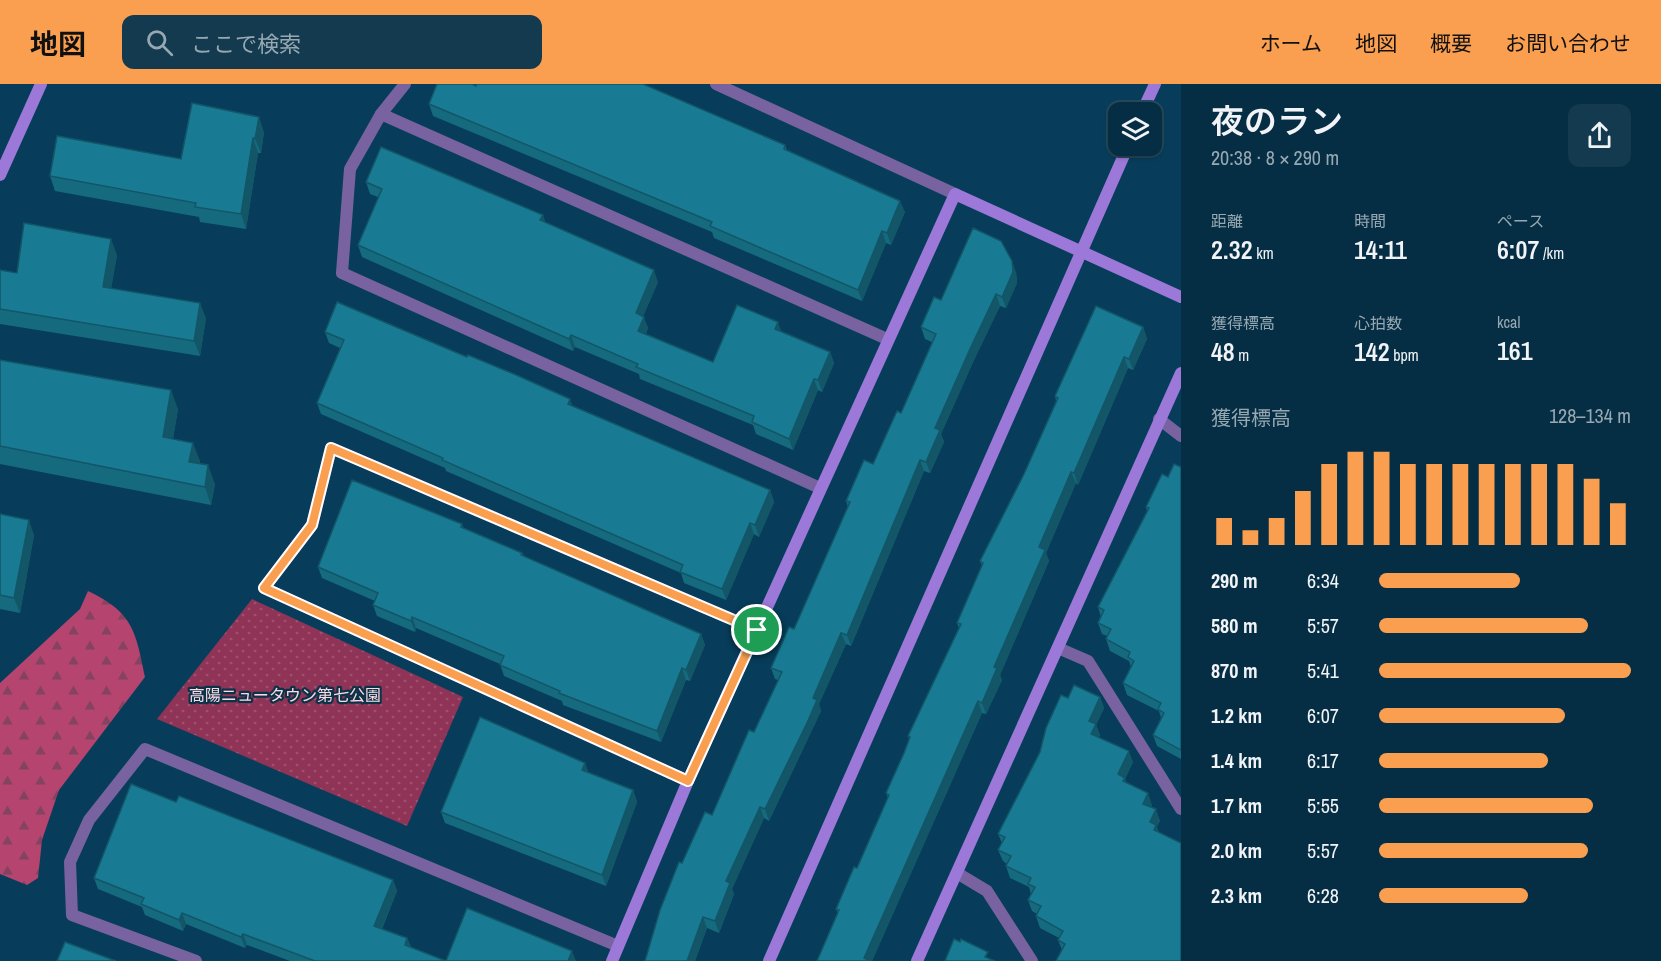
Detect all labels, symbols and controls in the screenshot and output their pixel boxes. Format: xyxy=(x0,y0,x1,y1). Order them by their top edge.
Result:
search box xyxy=(122,15,542,69)
text: 地図 xyxy=(30,25,86,63)
icon: search xyxy=(143,26,176,59)
text: ここで検索 xyxy=(191,29,301,59)
text: ホーム xyxy=(1260,29,1322,58)
text: 地図 xyxy=(1355,29,1397,58)
text: 概要 xyxy=(1430,29,1472,58)
text: お問い合わせ xyxy=(1505,29,1631,58)
text: 夜のラン xyxy=(1211,99,1343,143)
map controls xyxy=(1108,102,1162,156)
button: layers xyxy=(1108,102,1162,156)
button: share xyxy=(1568,104,1631,167)
text: 20:38 · 8 × 290 m xyxy=(1211,144,1339,171)
text: 距離 xyxy=(1211,210,1243,232)
text: 時間 xyxy=(1354,210,1386,232)
text: ペース xyxy=(1497,210,1544,232)
text: 2.32 xyxy=(1211,232,1253,267)
text: 14:11 xyxy=(1354,232,1407,267)
text: 6:07 xyxy=(1497,232,1539,267)
text: km xyxy=(1253,242,1274,264)
text: /km xyxy=(1539,242,1564,264)
text: kcal xyxy=(1497,311,1520,333)
text: 獲得標高 xyxy=(1211,312,1275,334)
text: 心拍数 xyxy=(1354,312,1402,334)
text: 161 xyxy=(1497,333,1533,368)
text: 48 xyxy=(1211,334,1235,369)
text: 142 xyxy=(1354,334,1390,369)
text: m xyxy=(1235,344,1249,366)
text: bpm xyxy=(1390,344,1419,366)
text: 128–134 m xyxy=(1549,402,1631,429)
text: 獲得標高 xyxy=(1211,404,1291,431)
text: 290 m xyxy=(1211,567,1258,594)
text: 6:34 xyxy=(1307,567,1339,594)
pin xyxy=(731,604,782,655)
text: 580 m xyxy=(1211,612,1258,639)
text: 5:57 xyxy=(1307,612,1339,639)
icon: arrive xyxy=(740,613,773,646)
text: 870 m xyxy=(1211,657,1258,684)
text: 5:41 xyxy=(1307,657,1339,684)
park label: 高陽ニュータウン第七公園 xyxy=(189,684,381,706)
text: 1.2 km xyxy=(1211,702,1262,729)
text: 6:07 xyxy=(1307,702,1339,729)
text: 1.4 km xyxy=(1211,747,1262,774)
text: 6:17 xyxy=(1307,747,1339,774)
text: 1.7 km xyxy=(1211,792,1262,819)
text: 5:55 xyxy=(1307,792,1339,819)
text: 2.0 km xyxy=(1211,837,1262,864)
text: 5:57 xyxy=(1307,837,1339,864)
text: 2.3 km xyxy=(1211,882,1262,909)
text: 6:28 xyxy=(1307,882,1339,909)

